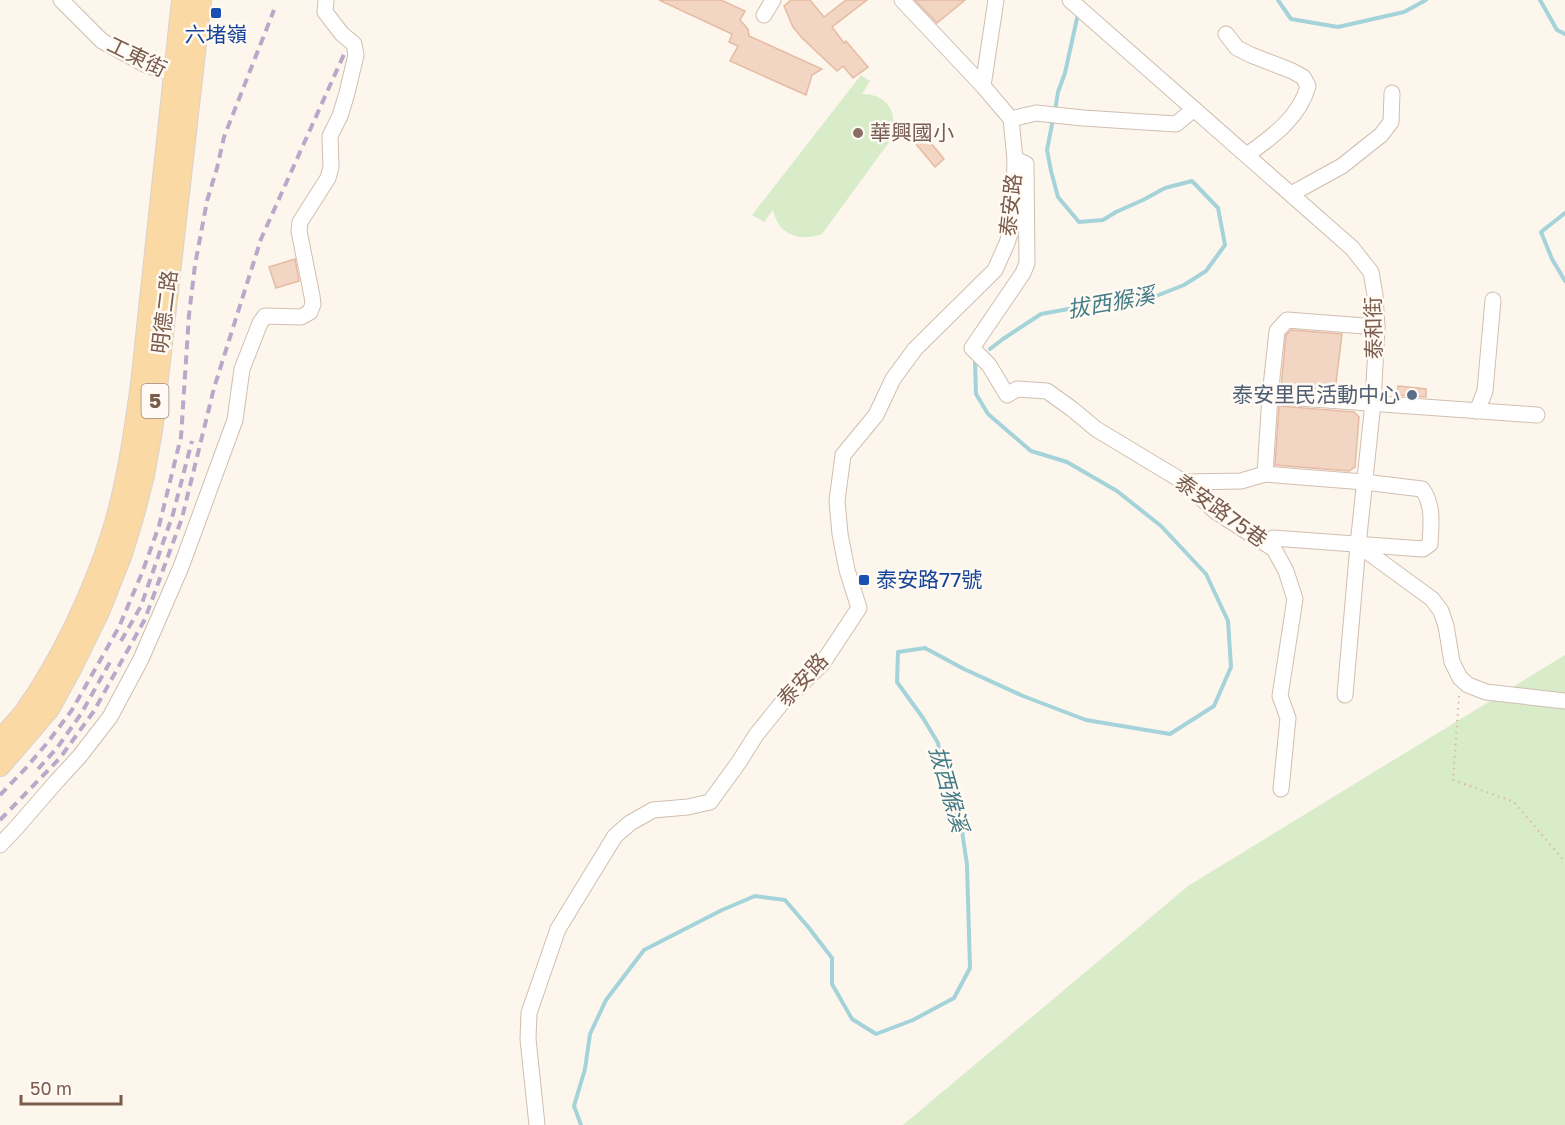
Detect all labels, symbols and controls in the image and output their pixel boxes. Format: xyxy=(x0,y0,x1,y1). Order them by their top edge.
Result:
marker: 六堵嶺 xyxy=(209,6,223,20)
place label: 六堵嶺 xyxy=(185,21,248,47)
street label: 工東街 xyxy=(103,31,171,82)
place label: 華興國小 xyxy=(870,119,954,145)
marker: 華興國小 xyxy=(851,126,865,140)
street label: 泰安路 xyxy=(994,172,1026,238)
street label: 明德二路 xyxy=(146,269,182,355)
water label: 拔西猴溪 xyxy=(1065,280,1160,322)
street label: 泰和街 xyxy=(1359,296,1387,360)
place label: 泰安里民活動中心 xyxy=(1232,381,1400,407)
road number: 5 xyxy=(142,384,168,418)
marker: 泰安里民活動中心 xyxy=(1405,388,1419,402)
street label: 泰安路75巷 xyxy=(1171,468,1273,552)
place label: 泰安路77號 xyxy=(876,566,982,592)
marker: 泰安路77號 xyxy=(857,573,871,587)
street label: 泰安路 xyxy=(772,647,833,711)
water label: 拔西猴溪 xyxy=(924,743,975,838)
scale bar xyxy=(21,1068,122,1106)
text: 50 m xyxy=(30,1077,72,1099)

